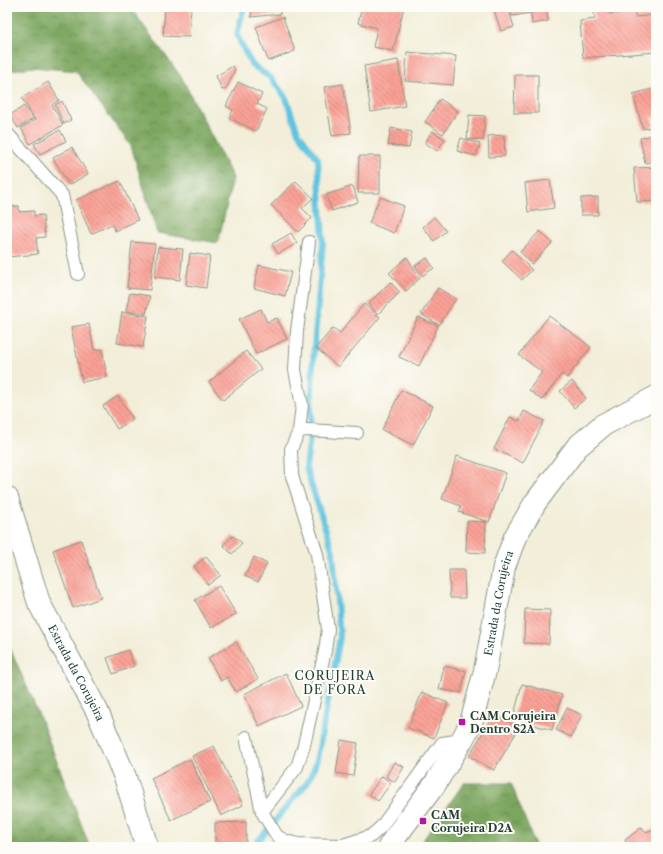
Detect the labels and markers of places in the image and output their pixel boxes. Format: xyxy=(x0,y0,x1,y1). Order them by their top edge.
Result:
place label: CAM Corujeira Dentro S2A xyxy=(470,709,557,736)
marker: CAM Corujeira Dentro S2A xyxy=(457,717,467,727)
place label: CAM Corujeira D2A xyxy=(431,808,513,835)
marker: CAM Corujeira D2A xyxy=(418,816,428,826)

